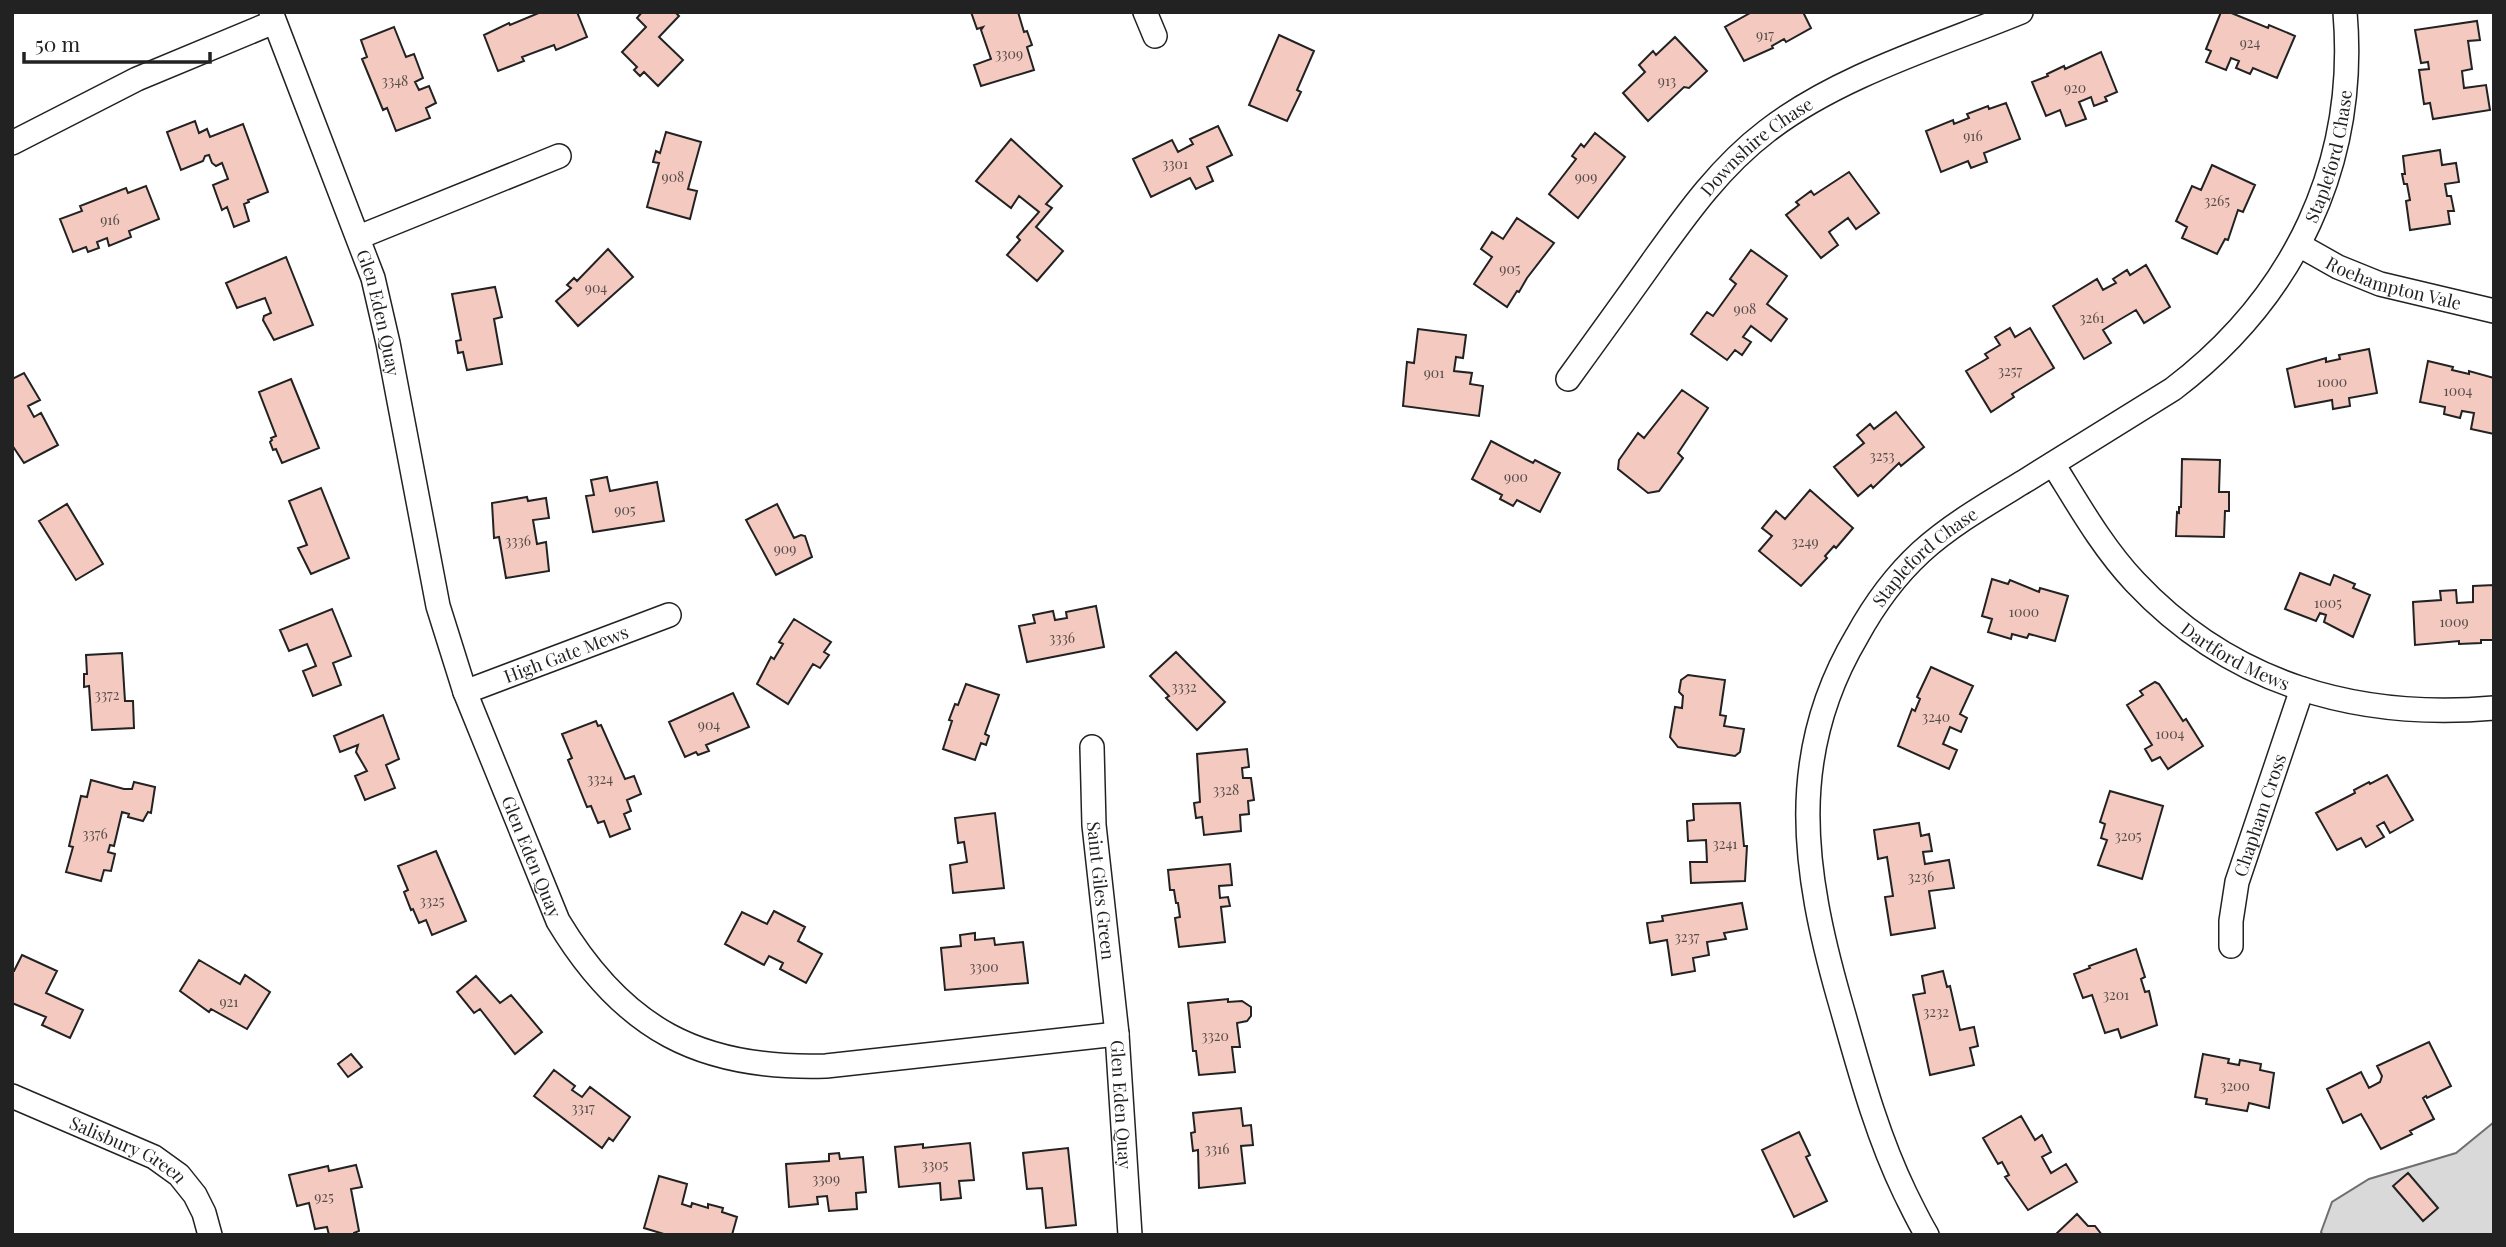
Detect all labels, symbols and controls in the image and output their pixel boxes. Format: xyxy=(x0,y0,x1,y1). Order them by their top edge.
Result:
scale bar xyxy=(24,21,210,65)
house number: 917 xyxy=(1756,25,1774,44)
text: 50 m xyxy=(35,29,81,57)
house number: 924 xyxy=(2240,33,2260,52)
house number: 3309 xyxy=(995,44,1023,63)
house number: 3348 xyxy=(382,71,408,90)
house number: 913 xyxy=(1658,71,1676,90)
house number: 920 xyxy=(2064,78,2086,97)
street label: Stapleford Chase xyxy=(2299,89,2357,226)
street label: Downshire Chase xyxy=(1695,91,1817,201)
house number: 916 xyxy=(1963,126,1983,145)
house number: 3301 xyxy=(1162,154,1188,173)
house number: 908 xyxy=(662,167,684,186)
house number: 909 xyxy=(1575,167,1597,186)
house number: 3265 xyxy=(2204,191,2230,210)
house number: 916 xyxy=(100,210,120,229)
street label: Glen Eden Quay xyxy=(351,246,406,378)
street label: Roehampton Vale xyxy=(2321,251,2464,315)
house number: 905 xyxy=(1499,259,1521,278)
house number: 904 xyxy=(585,278,607,297)
house number: 908 xyxy=(1734,299,1756,318)
house number: 3261 xyxy=(2079,308,2105,327)
house number: 3257 xyxy=(1998,361,2023,380)
house number: 901 xyxy=(1424,363,1444,382)
house number: 1000 xyxy=(2317,372,2347,391)
house number: 1004 xyxy=(2444,381,2473,400)
house number: 3253 xyxy=(1869,446,1895,465)
house number: 900 xyxy=(1504,467,1528,486)
house number: 905 xyxy=(614,500,636,519)
street label: Stapleford Chase xyxy=(1866,502,1982,611)
house number: 3336 xyxy=(505,531,531,550)
house number: 3249 xyxy=(1791,532,1819,551)
house number: 909 xyxy=(774,539,796,558)
house number: 1005 xyxy=(2314,593,2342,612)
house number: 1000 xyxy=(2009,602,2039,621)
house number: 1009 xyxy=(2439,612,2469,631)
street label: Dartford Mews xyxy=(2176,617,2293,696)
street label: High Gate Mews xyxy=(500,619,632,688)
house number: 3336 xyxy=(1049,628,1075,647)
house number: 3332 xyxy=(1171,677,1197,696)
house number: 3372 xyxy=(94,685,120,704)
house number: 3240 xyxy=(1922,707,1950,726)
house number: 904 xyxy=(698,715,720,734)
house number: 1004 xyxy=(2156,724,2185,743)
street label: Chapham Cross xyxy=(2228,750,2291,880)
house number: 3324 xyxy=(587,769,613,788)
house number: 3328 xyxy=(1213,780,1239,799)
street label: Glen Eden Quay xyxy=(496,792,567,921)
street label: Saint Giles Green xyxy=(1082,820,1121,961)
house number: 3376 xyxy=(82,824,108,843)
house number: 3205 xyxy=(2114,826,2142,845)
house number: 3241 xyxy=(1712,834,1738,853)
house number: 3236 xyxy=(1908,867,1934,886)
house number: 3325 xyxy=(419,891,445,910)
house number: 3237 xyxy=(1674,927,1700,946)
house number: 3300 xyxy=(969,957,999,976)
house number: 3201 xyxy=(2103,985,2129,1004)
house number: 921 xyxy=(219,992,239,1011)
house number: 3232 xyxy=(1923,1002,1949,1021)
house number: 3320 xyxy=(1201,1026,1229,1045)
street label: Glen Eden Quay xyxy=(1105,1039,1138,1170)
house number: 3200 xyxy=(2220,1076,2250,1095)
house number: 3317 xyxy=(571,1098,595,1117)
street label: Salisbury Green xyxy=(66,1110,193,1188)
house number: 3316 xyxy=(1204,1139,1230,1158)
house number: 3305 xyxy=(922,1155,949,1174)
house number: 3309 xyxy=(812,1169,840,1188)
house number: 925 xyxy=(314,1187,334,1206)

